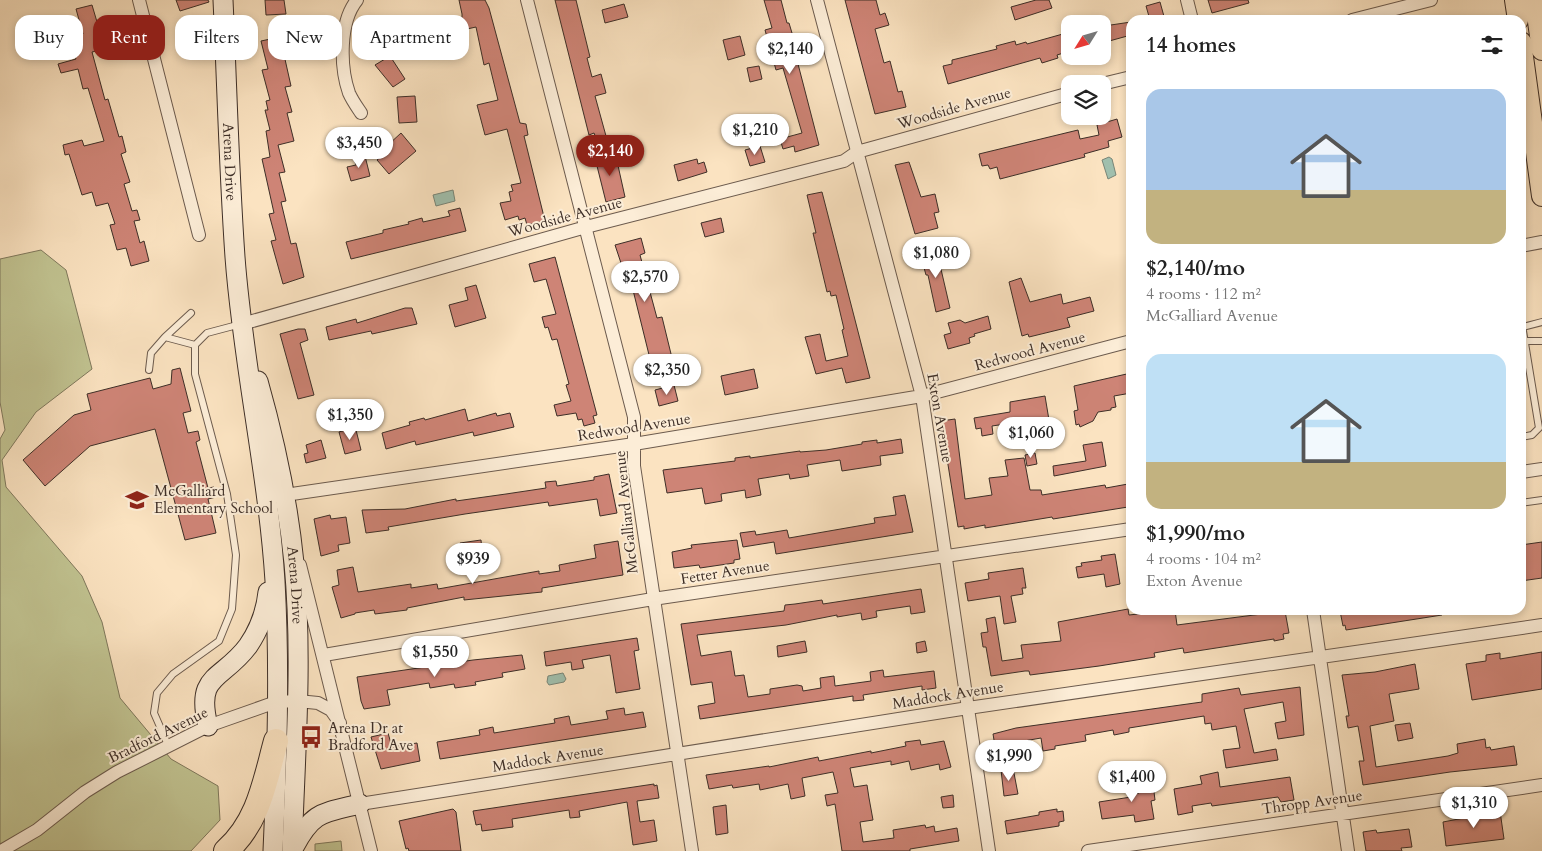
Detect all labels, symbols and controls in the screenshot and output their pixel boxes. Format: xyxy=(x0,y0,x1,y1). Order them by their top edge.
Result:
chip: Buy xyxy=(15,15,83,60)
chip: Rent xyxy=(93,15,165,60)
chip: Filters xyxy=(175,15,258,60)
chip: New xyxy=(268,15,342,60)
chip: Apartment xyxy=(352,15,469,60)
north arrow xyxy=(1061,15,1111,65)
map controls xyxy=(1061,15,1111,125)
text: 14 homes xyxy=(1146,31,1236,60)
icon: filters xyxy=(1478,31,1506,59)
pin: $2,140 xyxy=(749,32,831,75)
text: $2,140 xyxy=(767,38,813,60)
button: layers xyxy=(1061,75,1111,125)
street label: Woodside Avenue xyxy=(894,82,1013,134)
pin: $1,210 xyxy=(714,114,796,156)
text: $1,210 xyxy=(732,119,778,141)
icon: home xyxy=(1281,121,1371,211)
street label: Arena Drive xyxy=(218,122,242,202)
pin: $3,450 xyxy=(318,126,400,169)
text: $3,450 xyxy=(336,132,382,154)
pin: $2,140 xyxy=(569,134,651,177)
text: $2,140 xyxy=(587,140,633,162)
street label: Woodside Avenue xyxy=(505,192,625,242)
pin: $1,080 xyxy=(895,236,977,279)
text: $1,080 xyxy=(913,242,959,264)
text: $2,140/mo xyxy=(1146,254,1245,283)
pin: $2,570 xyxy=(604,260,686,303)
text: $2,570 xyxy=(622,266,668,288)
text: 4 rooms · 112 m² xyxy=(1146,283,1261,305)
text: McGalliard Avenue xyxy=(1146,305,1278,327)
street label: Redwood Avenue xyxy=(972,327,1088,375)
pin: $2,350 xyxy=(626,354,708,396)
text: $2,350 xyxy=(644,359,690,381)
street label: Exton Avenue xyxy=(922,372,958,465)
icon: home xyxy=(1281,386,1371,476)
pin: $1,350 xyxy=(309,398,391,441)
text: $1,350 xyxy=(327,404,373,426)
street label: Redwood Avenue xyxy=(576,408,692,446)
pin: $1,060 xyxy=(990,416,1072,459)
text: $1,060 xyxy=(1008,422,1054,444)
street label: McGalliard Avenue xyxy=(610,449,642,575)
place label: McGalliard Elementary School xyxy=(154,481,273,518)
school or university icon: McGalliard Elementary School xyxy=(124,487,150,513)
text: $1,990/mo xyxy=(1146,519,1245,548)
pin: $939 xyxy=(443,542,503,585)
street label: Arena Drive xyxy=(282,545,308,625)
text: $939 xyxy=(457,548,489,570)
text: 4 rooms · 104 m² xyxy=(1146,548,1261,570)
street label: Fetter Avenue xyxy=(679,555,771,589)
text: Exton Avenue xyxy=(1146,570,1243,592)
pin: $1,550 xyxy=(394,636,476,678)
text: $1,550 xyxy=(412,641,458,663)
street label: Maddock Avenue xyxy=(891,676,1005,714)
street label: Bradford Avenue xyxy=(105,702,212,768)
place label: Arena Dr at Bradford Ave xyxy=(328,718,414,755)
bus stop icon: Arena Dr at Bradford Ave xyxy=(298,724,324,750)
street label: Maddock Avenue xyxy=(491,739,605,777)
pin: $1,990 xyxy=(968,740,1050,782)
text: $1,990 xyxy=(986,745,1032,767)
pin: $1,400 xyxy=(1091,760,1173,803)
text: $1,400 xyxy=(1109,766,1155,788)
street label: Thropp Avenue xyxy=(1260,785,1364,819)
pin: $1,310 xyxy=(1433,786,1515,829)
text: $1,310 xyxy=(1451,792,1497,814)

